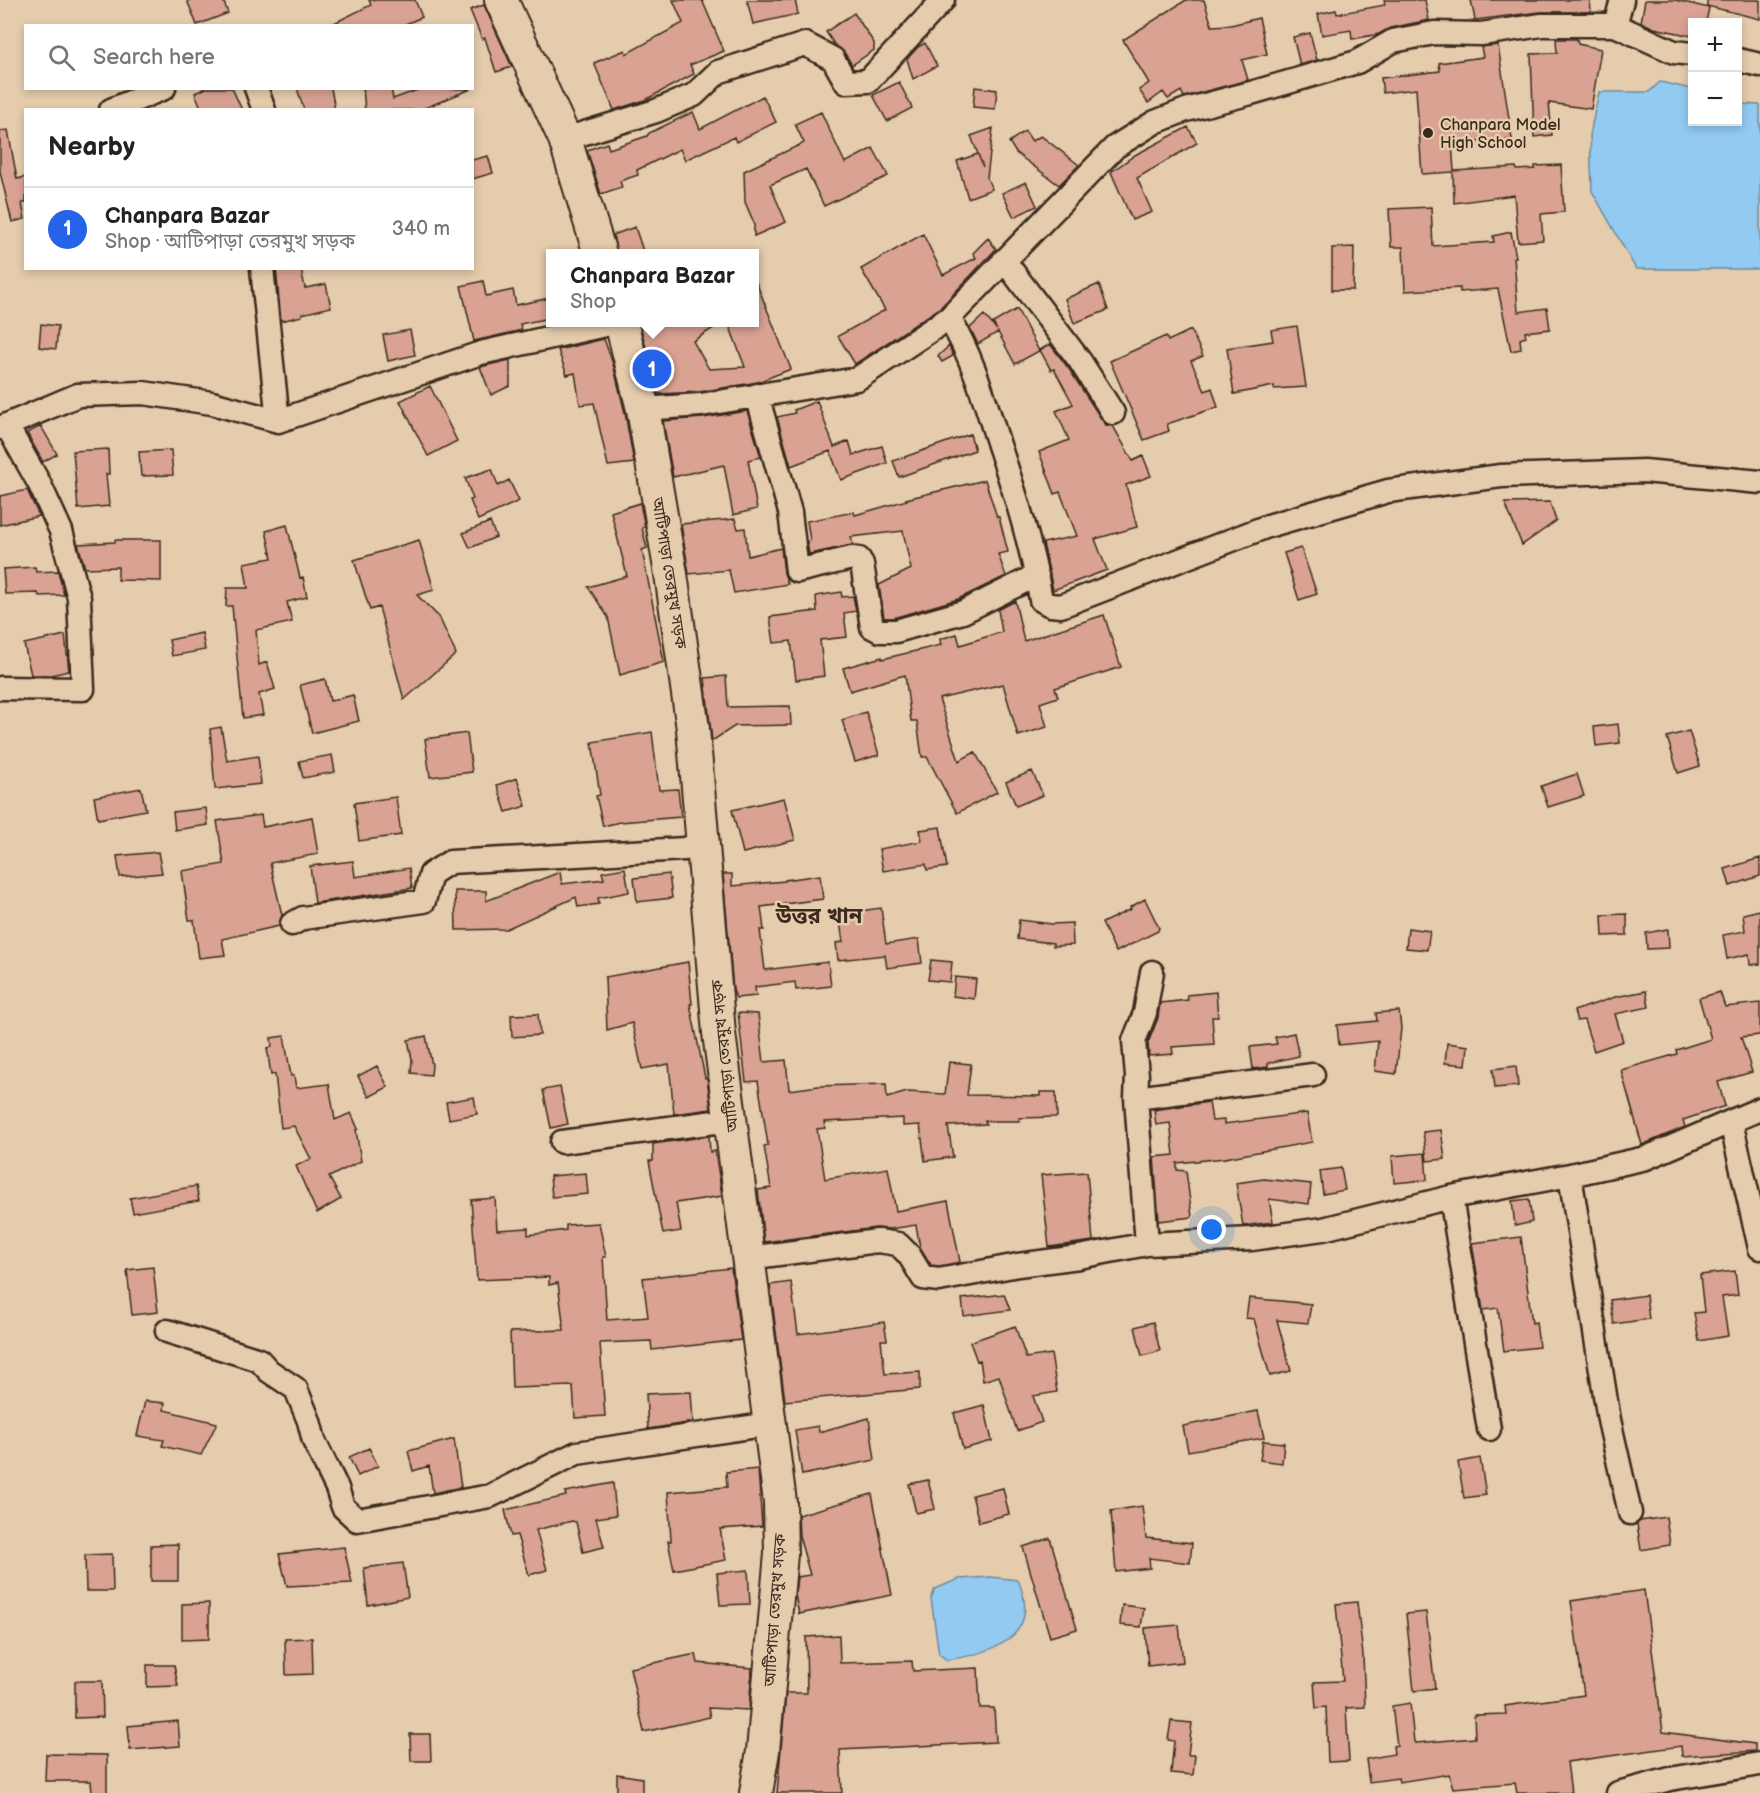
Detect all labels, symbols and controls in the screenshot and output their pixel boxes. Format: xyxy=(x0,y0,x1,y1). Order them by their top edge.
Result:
map controls xyxy=(1688,18,1742,126)
button: + xyxy=(1688,18,1742,72)
search box xyxy=(24,24,474,90)
icon: search xyxy=(45,41,78,74)
text: Search here xyxy=(93,44,215,71)
button: − xyxy=(1688,72,1742,126)
place label: Chanpara Model High School xyxy=(1440,116,1561,153)
marker: Chanpara Model High School xyxy=(1421,126,1435,140)
text: Nearby xyxy=(48,132,135,163)
text: Chanpara Bazar xyxy=(105,203,269,230)
text: 1 xyxy=(63,217,72,241)
text: 340 m xyxy=(392,217,450,241)
text: Shop · আটিপাড়া তেরমুখ সড়ক xyxy=(105,230,355,254)
popup xyxy=(546,249,759,327)
text: Chanpara Bazar xyxy=(570,263,735,290)
text: Shop xyxy=(570,290,616,314)
pin: 1 xyxy=(632,346,672,392)
street label: আটিপাড়া তেরমুখ সড়ক xyxy=(647,495,691,651)
district label: উত্তর খান xyxy=(775,903,863,930)
street label: আটিপাড়া তেরমুখ সড়ক xyxy=(707,978,743,1134)
your location xyxy=(1197,1215,1226,1244)
street label: আটিপাড়া তেরমুখ সড়ক xyxy=(760,1532,790,1688)

